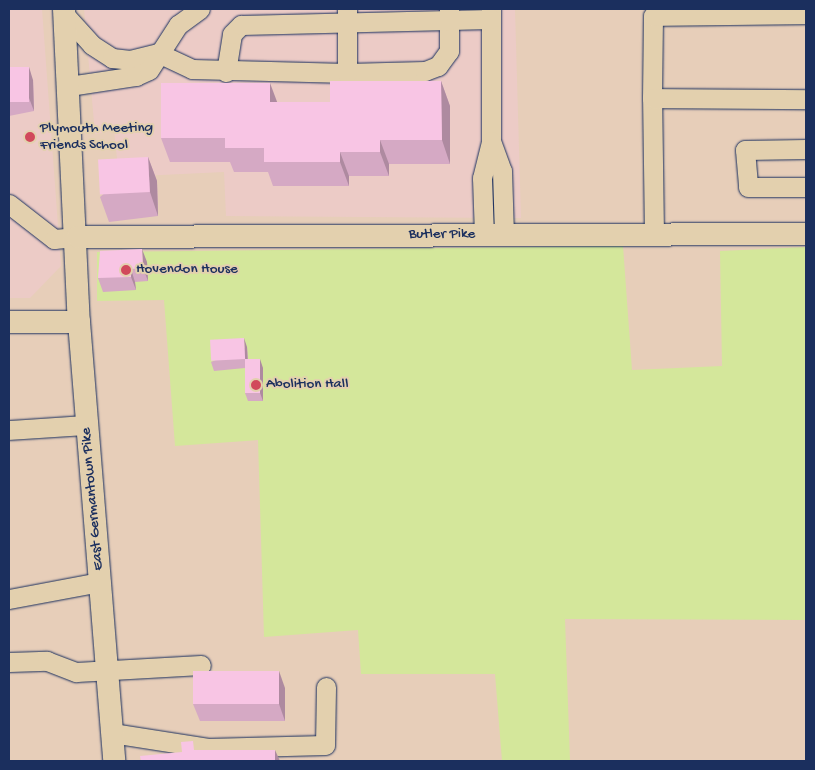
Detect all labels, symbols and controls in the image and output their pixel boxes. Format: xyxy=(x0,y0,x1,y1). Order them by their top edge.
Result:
place label: Plymouth Meeting Friends School xyxy=(40,119,153,154)
marker: Plymouth Meeting Friends School xyxy=(24,131,36,143)
street label: Butler Pike xyxy=(409,226,475,244)
place label: Hovendon House xyxy=(136,261,238,279)
marker: Hovendon House xyxy=(120,264,132,276)
place label: Abolition Hall xyxy=(266,376,348,394)
marker: Abolition Hall xyxy=(250,379,262,391)
street label: East Germantown Pike xyxy=(78,427,108,571)

